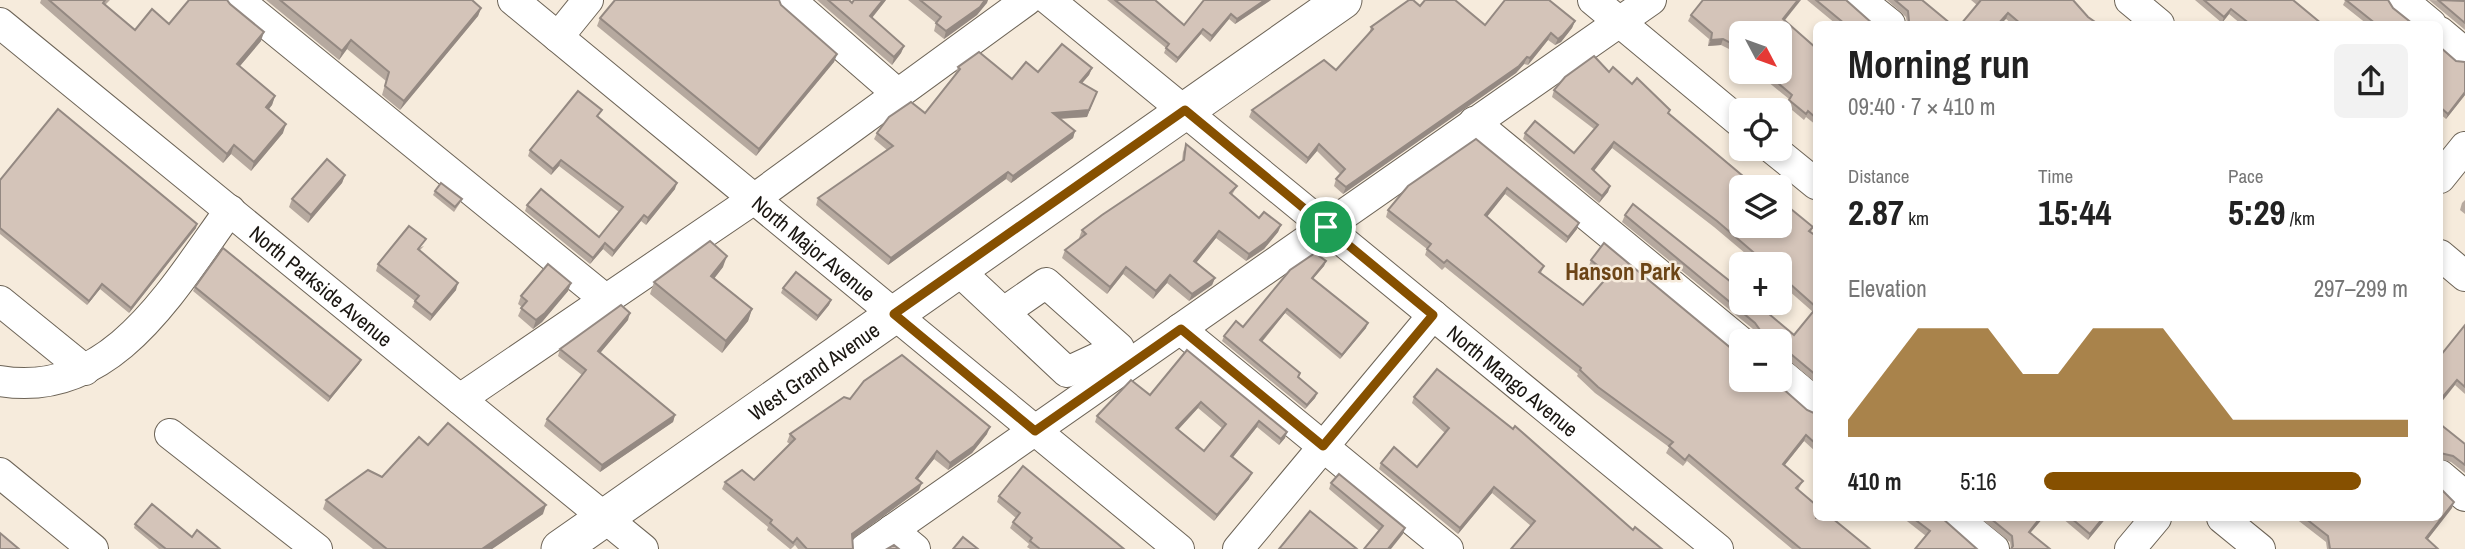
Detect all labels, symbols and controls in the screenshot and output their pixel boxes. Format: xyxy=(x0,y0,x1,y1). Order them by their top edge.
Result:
north arrow xyxy=(1729,21,1792,84)
map controls xyxy=(1729,21,1792,392)
text: Morning run xyxy=(1848,39,2030,90)
button: share xyxy=(2334,44,2408,118)
text: 09:40 · 7 × 410 m xyxy=(1848,91,1995,122)
button: locate xyxy=(1729,98,1792,161)
text: Distance xyxy=(1848,163,1909,189)
text: Time xyxy=(2038,163,2073,189)
text: Pace xyxy=(2228,163,2264,189)
button: layers xyxy=(1729,175,1792,238)
street label: North Major Avenue xyxy=(746,189,882,308)
text: 2.87 xyxy=(1848,189,1904,236)
text: 15:44 xyxy=(2038,189,2111,236)
text: 5:29 xyxy=(2228,189,2285,236)
pin xyxy=(1296,197,1356,257)
text: km xyxy=(1904,205,1929,231)
text: /km xyxy=(2285,205,2315,231)
icon: arrive xyxy=(1307,208,1345,246)
street label: North Parkside Avenue xyxy=(244,219,399,353)
button: + xyxy=(1729,252,1792,315)
district label: Hanson Park xyxy=(1565,256,1681,287)
text: Elevation xyxy=(1848,273,1927,304)
text: 297–299 m xyxy=(2314,273,2408,304)
street label: West Grand Avenue xyxy=(743,315,885,427)
street label: North Mango Avenue xyxy=(1441,318,1584,443)
button: − xyxy=(1729,329,1792,392)
text: 410 m xyxy=(1848,466,1901,497)
text: 5:16 xyxy=(1960,466,1997,497)

